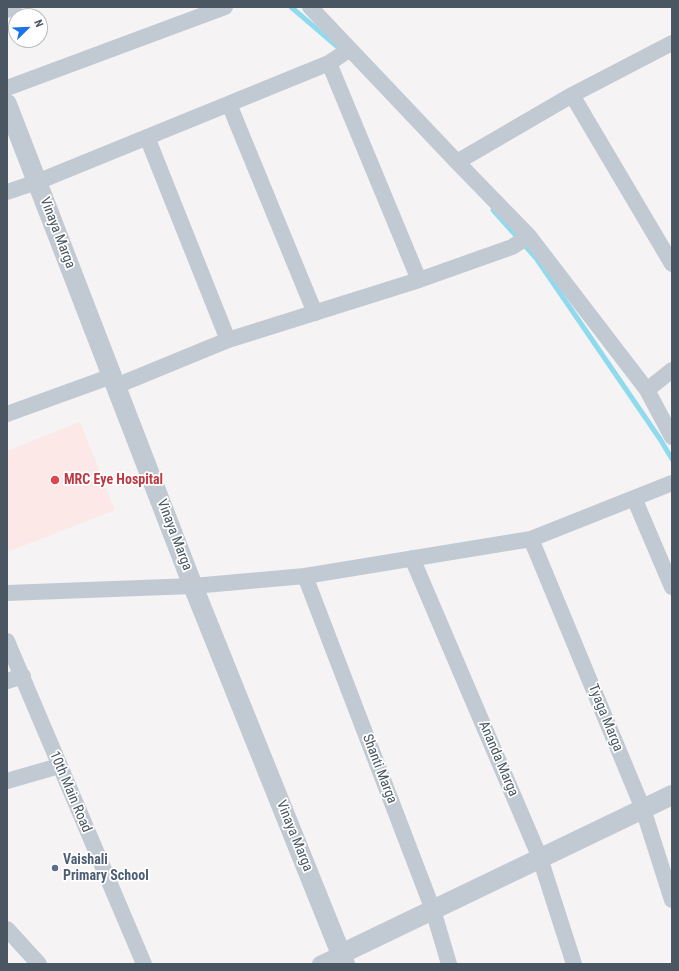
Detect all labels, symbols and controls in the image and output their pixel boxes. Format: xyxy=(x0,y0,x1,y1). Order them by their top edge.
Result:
north arrow xyxy=(8,8,48,48)
text: N xyxy=(31,18,46,29)
street label: Vinaya Marga xyxy=(36,195,78,271)
place label: MRC Eye Hospital xyxy=(64,472,163,488)
marker: MRC Eye Hospital xyxy=(49,474,61,486)
street label: Vinaya Marga xyxy=(153,497,195,573)
street label: Tyaga Marga xyxy=(584,682,626,754)
street label: Ananda Marga xyxy=(475,719,521,799)
street label: Shanti Marga xyxy=(358,732,400,806)
street label: 10th Main Road xyxy=(45,749,95,835)
street label: Vinaya Marga xyxy=(272,798,316,874)
place label: Vaishali Primary School xyxy=(63,852,149,884)
marker: Vaishali Primary School xyxy=(50,863,60,873)

